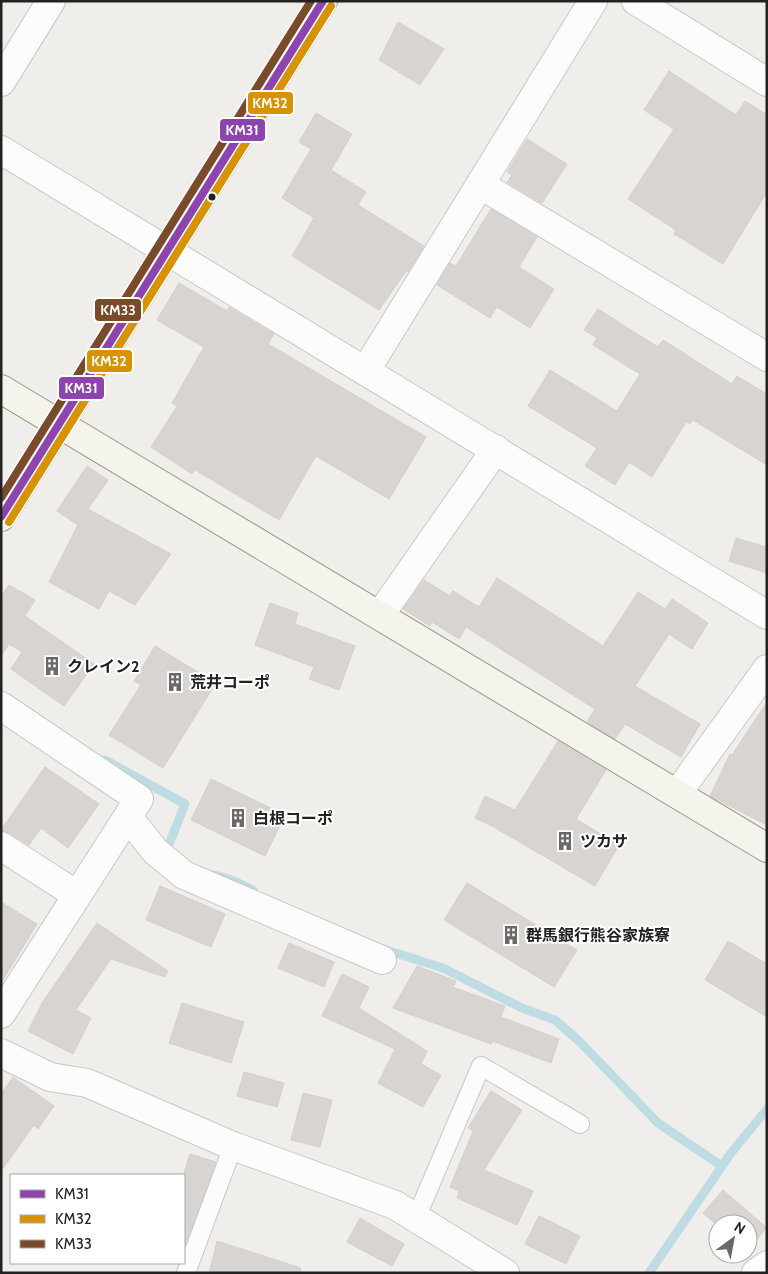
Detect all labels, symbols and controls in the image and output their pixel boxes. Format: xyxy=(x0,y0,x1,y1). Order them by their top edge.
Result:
line badge: KM32 xyxy=(247,91,294,115)
text: KM32 xyxy=(252,94,288,112)
line badge: KM31 xyxy=(219,118,266,142)
text: KM31 xyxy=(225,121,259,139)
unlabelled marker xyxy=(207,192,217,202)
line badge: KM33 xyxy=(94,298,142,322)
text: KM33 xyxy=(100,301,136,319)
line badge: KM32 xyxy=(86,349,133,373)
text: KM32 xyxy=(91,352,127,370)
line badge: KM31 xyxy=(58,376,105,400)
text: KM31 xyxy=(64,379,98,397)
building icon: クレイン2 xyxy=(41,655,63,677)
place label: クレイン2 xyxy=(67,657,139,676)
building icon: 荒井コーポ xyxy=(164,671,186,693)
place label: 荒井コーポ xyxy=(190,673,270,692)
building icon: 白根コーポ xyxy=(227,807,249,829)
place label: 白根コーポ xyxy=(253,809,333,828)
building icon: ツカサ xyxy=(554,830,576,852)
place label: ツカサ xyxy=(580,832,628,851)
building icon: 群馬銀行熊谷家族寮 xyxy=(500,924,522,946)
place label: 群馬銀行熊谷家族寮 xyxy=(526,926,670,945)
legend xyxy=(10,1174,185,1264)
text: KM31 xyxy=(55,1185,89,1203)
text: KM32 xyxy=(55,1210,92,1228)
north arrow xyxy=(708,1214,758,1264)
text: N xyxy=(731,1218,749,1238)
text: KM33 xyxy=(55,1235,92,1253)

